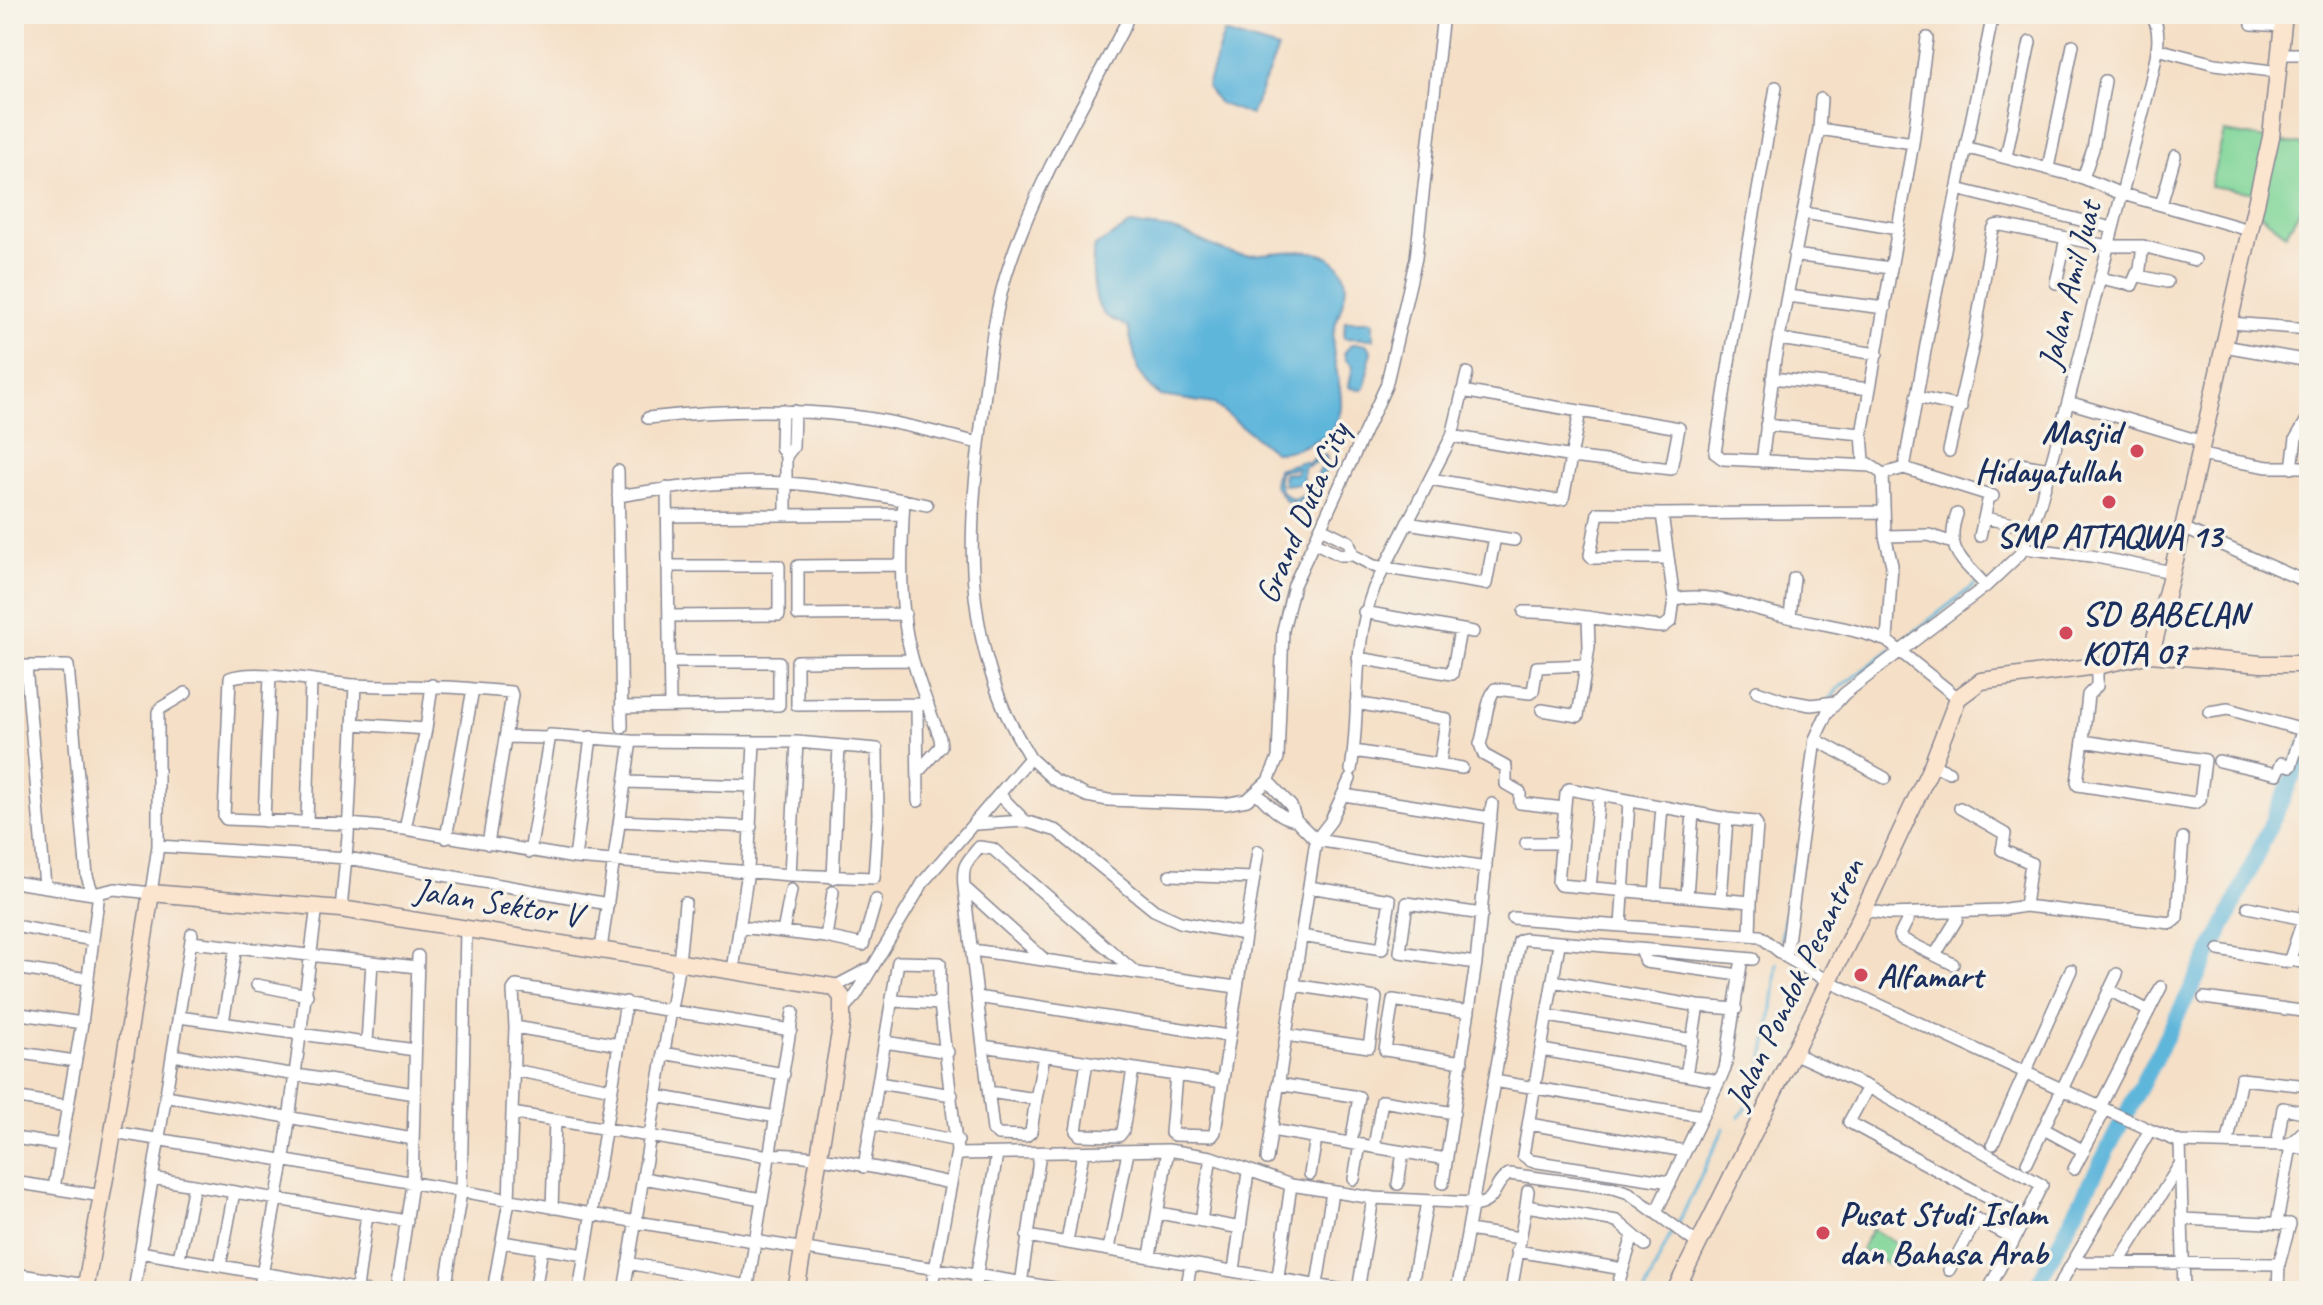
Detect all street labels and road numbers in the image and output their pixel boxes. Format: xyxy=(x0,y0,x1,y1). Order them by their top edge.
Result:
street label: Jalan Amil Juat xyxy=(2027,193,2112,375)
street label: Grand Duta City xyxy=(1245,413,1361,610)
street label: Jalan Pondok Pesantren xyxy=(1714,849,1874,1117)
street label: Jalan Sektor V xyxy=(410,867,591,937)

